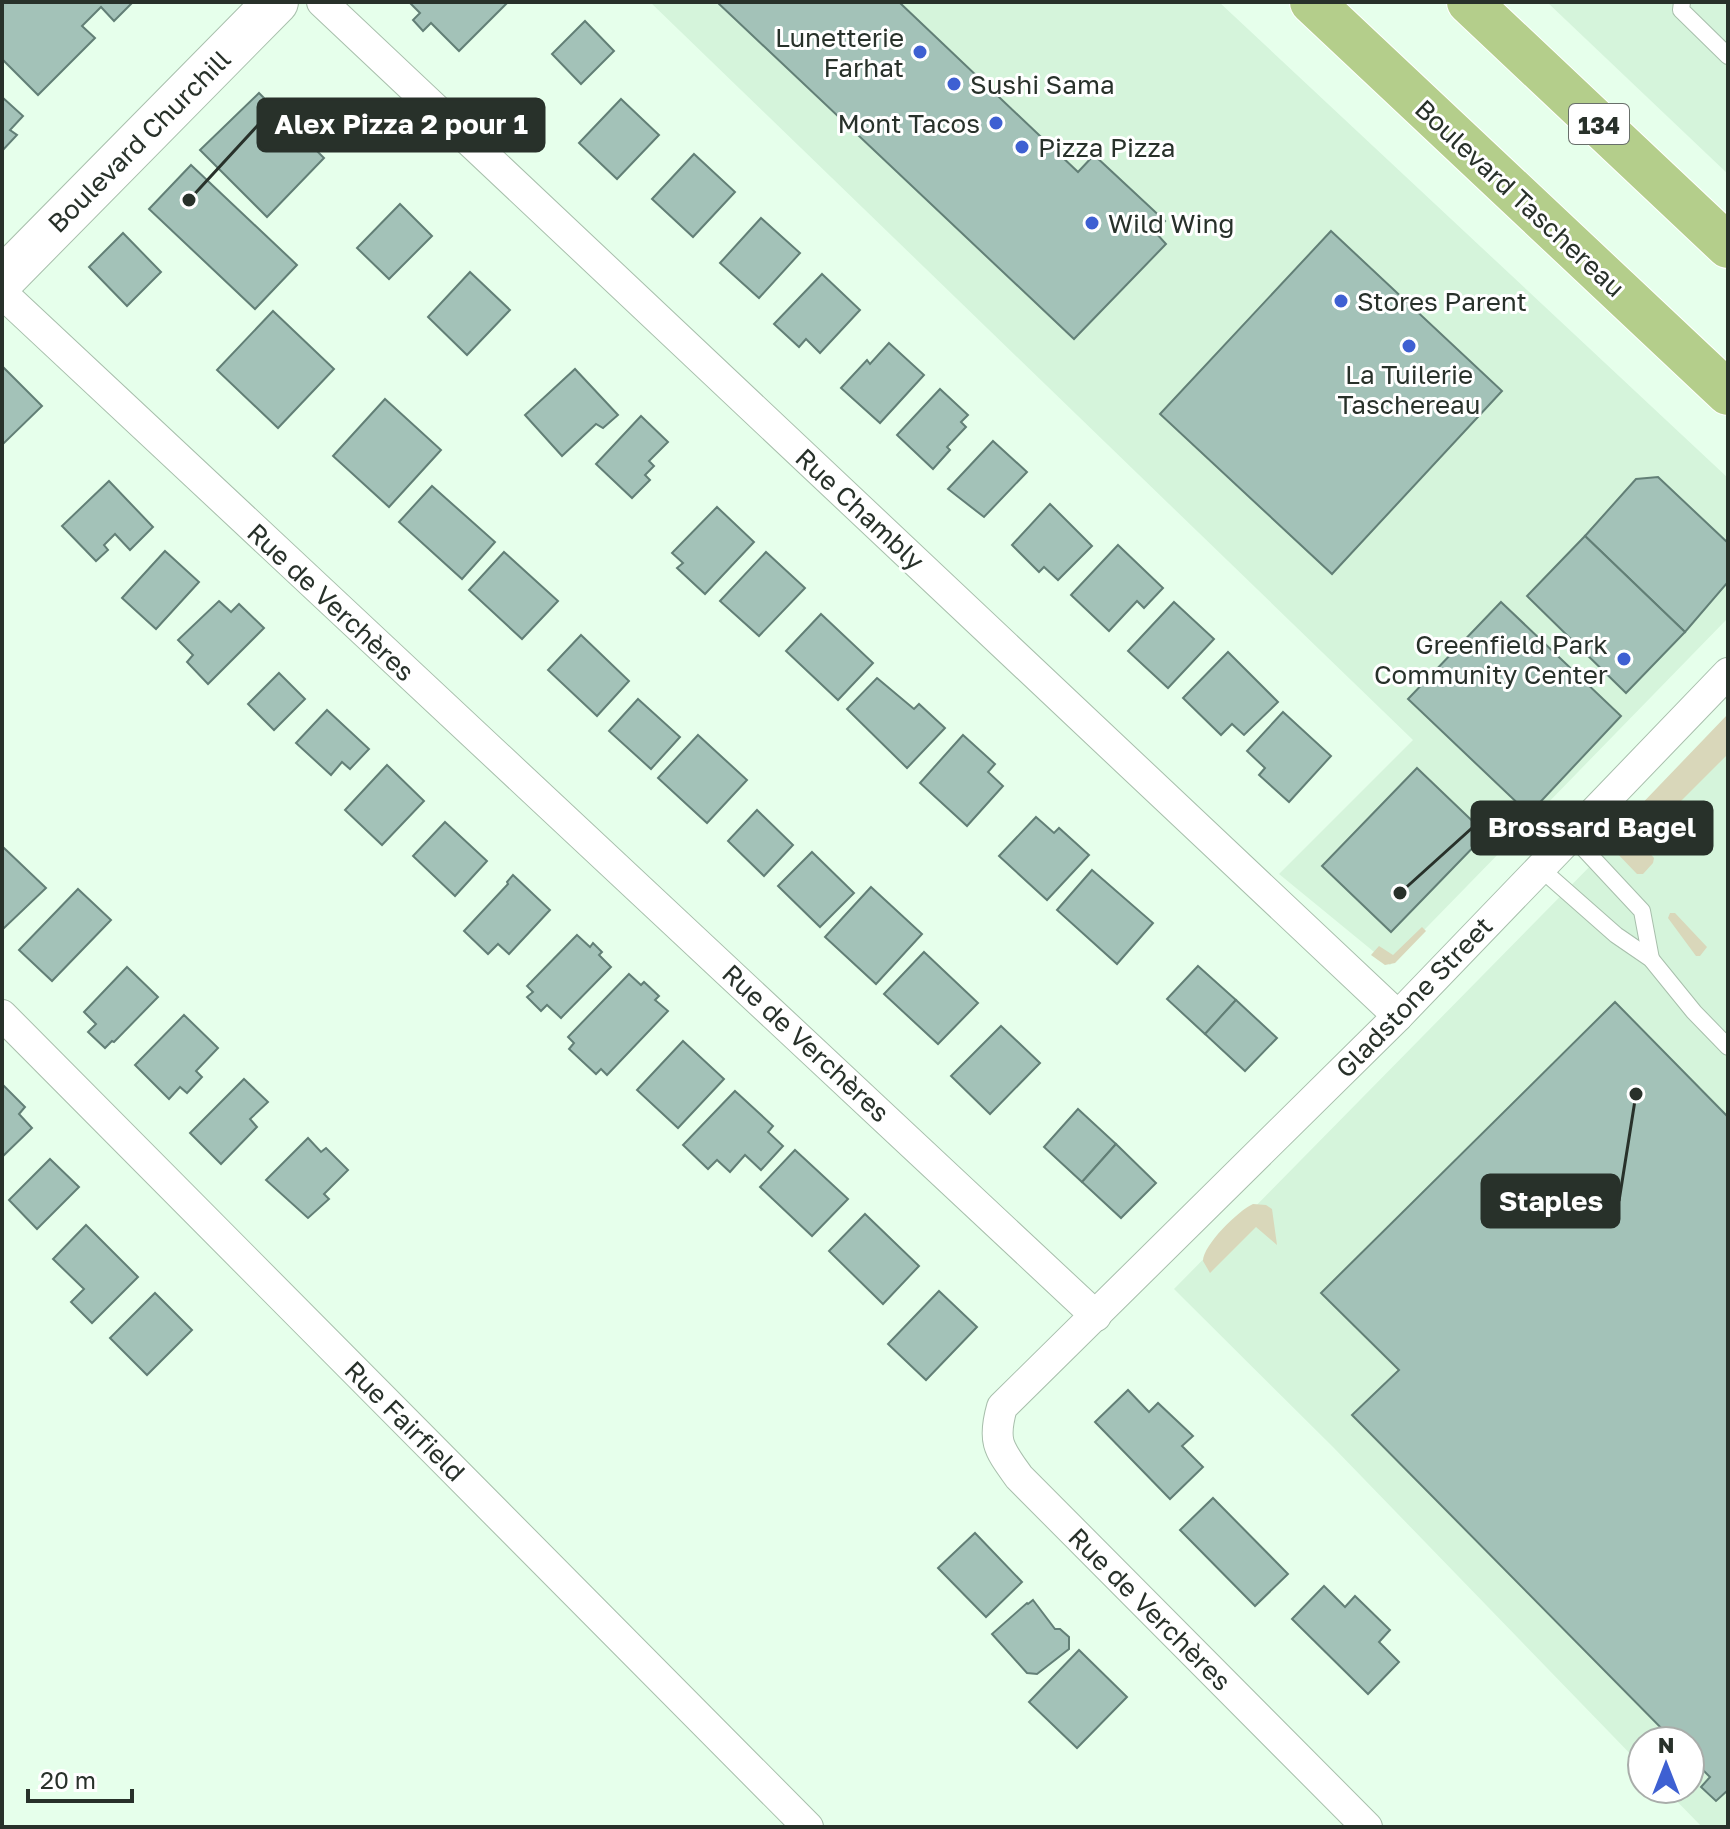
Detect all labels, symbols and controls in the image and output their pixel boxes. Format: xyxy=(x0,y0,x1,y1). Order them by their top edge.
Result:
place label: Lunetterie Farhat xyxy=(775,22,904,83)
street label: Boulevard Churchill xyxy=(41,43,237,239)
marker: Lunetterie Farhat xyxy=(911,43,929,61)
place label: Sushi Sama xyxy=(970,69,1115,100)
marker: Sushi Sama xyxy=(945,75,963,93)
street label: Boulevard Taschereau xyxy=(1409,93,1631,303)
callout: Alex Pizza 2 pour 1 xyxy=(258,99,544,151)
road number: 134 xyxy=(1569,104,1629,144)
text: Alex Pizza 2 pour 1 xyxy=(274,107,528,140)
place label: Mont Tacos xyxy=(837,108,980,139)
marker: Mont Tacos xyxy=(987,114,1005,132)
place label: Pizza Pizza xyxy=(1038,132,1175,163)
marker: Pizza Pizza xyxy=(1013,138,1031,156)
place label: Wild Wing xyxy=(1108,208,1234,239)
marker: Wild Wing xyxy=(1083,214,1101,232)
place label: Stores Parent xyxy=(1357,286,1527,317)
marker: Stores Parent xyxy=(1332,292,1350,310)
marker: La Tuilerie Taschereau xyxy=(1400,337,1418,355)
place label: La Tuilerie Taschereau xyxy=(1338,359,1480,420)
street label: Rue Chambly xyxy=(789,442,931,577)
street label: Rue de Verchères xyxy=(241,517,421,687)
place label: Greenfield Park Community Center xyxy=(1374,629,1608,690)
marker: Greenfield Park Community Center xyxy=(1615,650,1633,668)
callout: Brossard Bagel xyxy=(1472,802,1712,854)
text: Brossard Bagel xyxy=(1488,810,1696,843)
street label: Gladstone Street xyxy=(1329,910,1499,1084)
street label: Rue de Verchères xyxy=(716,958,896,1128)
callout: Staples xyxy=(1482,1175,1619,1227)
text: Staples xyxy=(1499,1184,1603,1217)
street label: Rue Fairfield xyxy=(338,1354,472,1488)
street label: Rue de Verchères xyxy=(1062,1521,1238,1697)
north arrow xyxy=(1626,1725,1706,1805)
text: N xyxy=(1658,1731,1674,1758)
scale bar xyxy=(28,1753,132,1803)
text: 20 m xyxy=(40,1765,96,1794)

